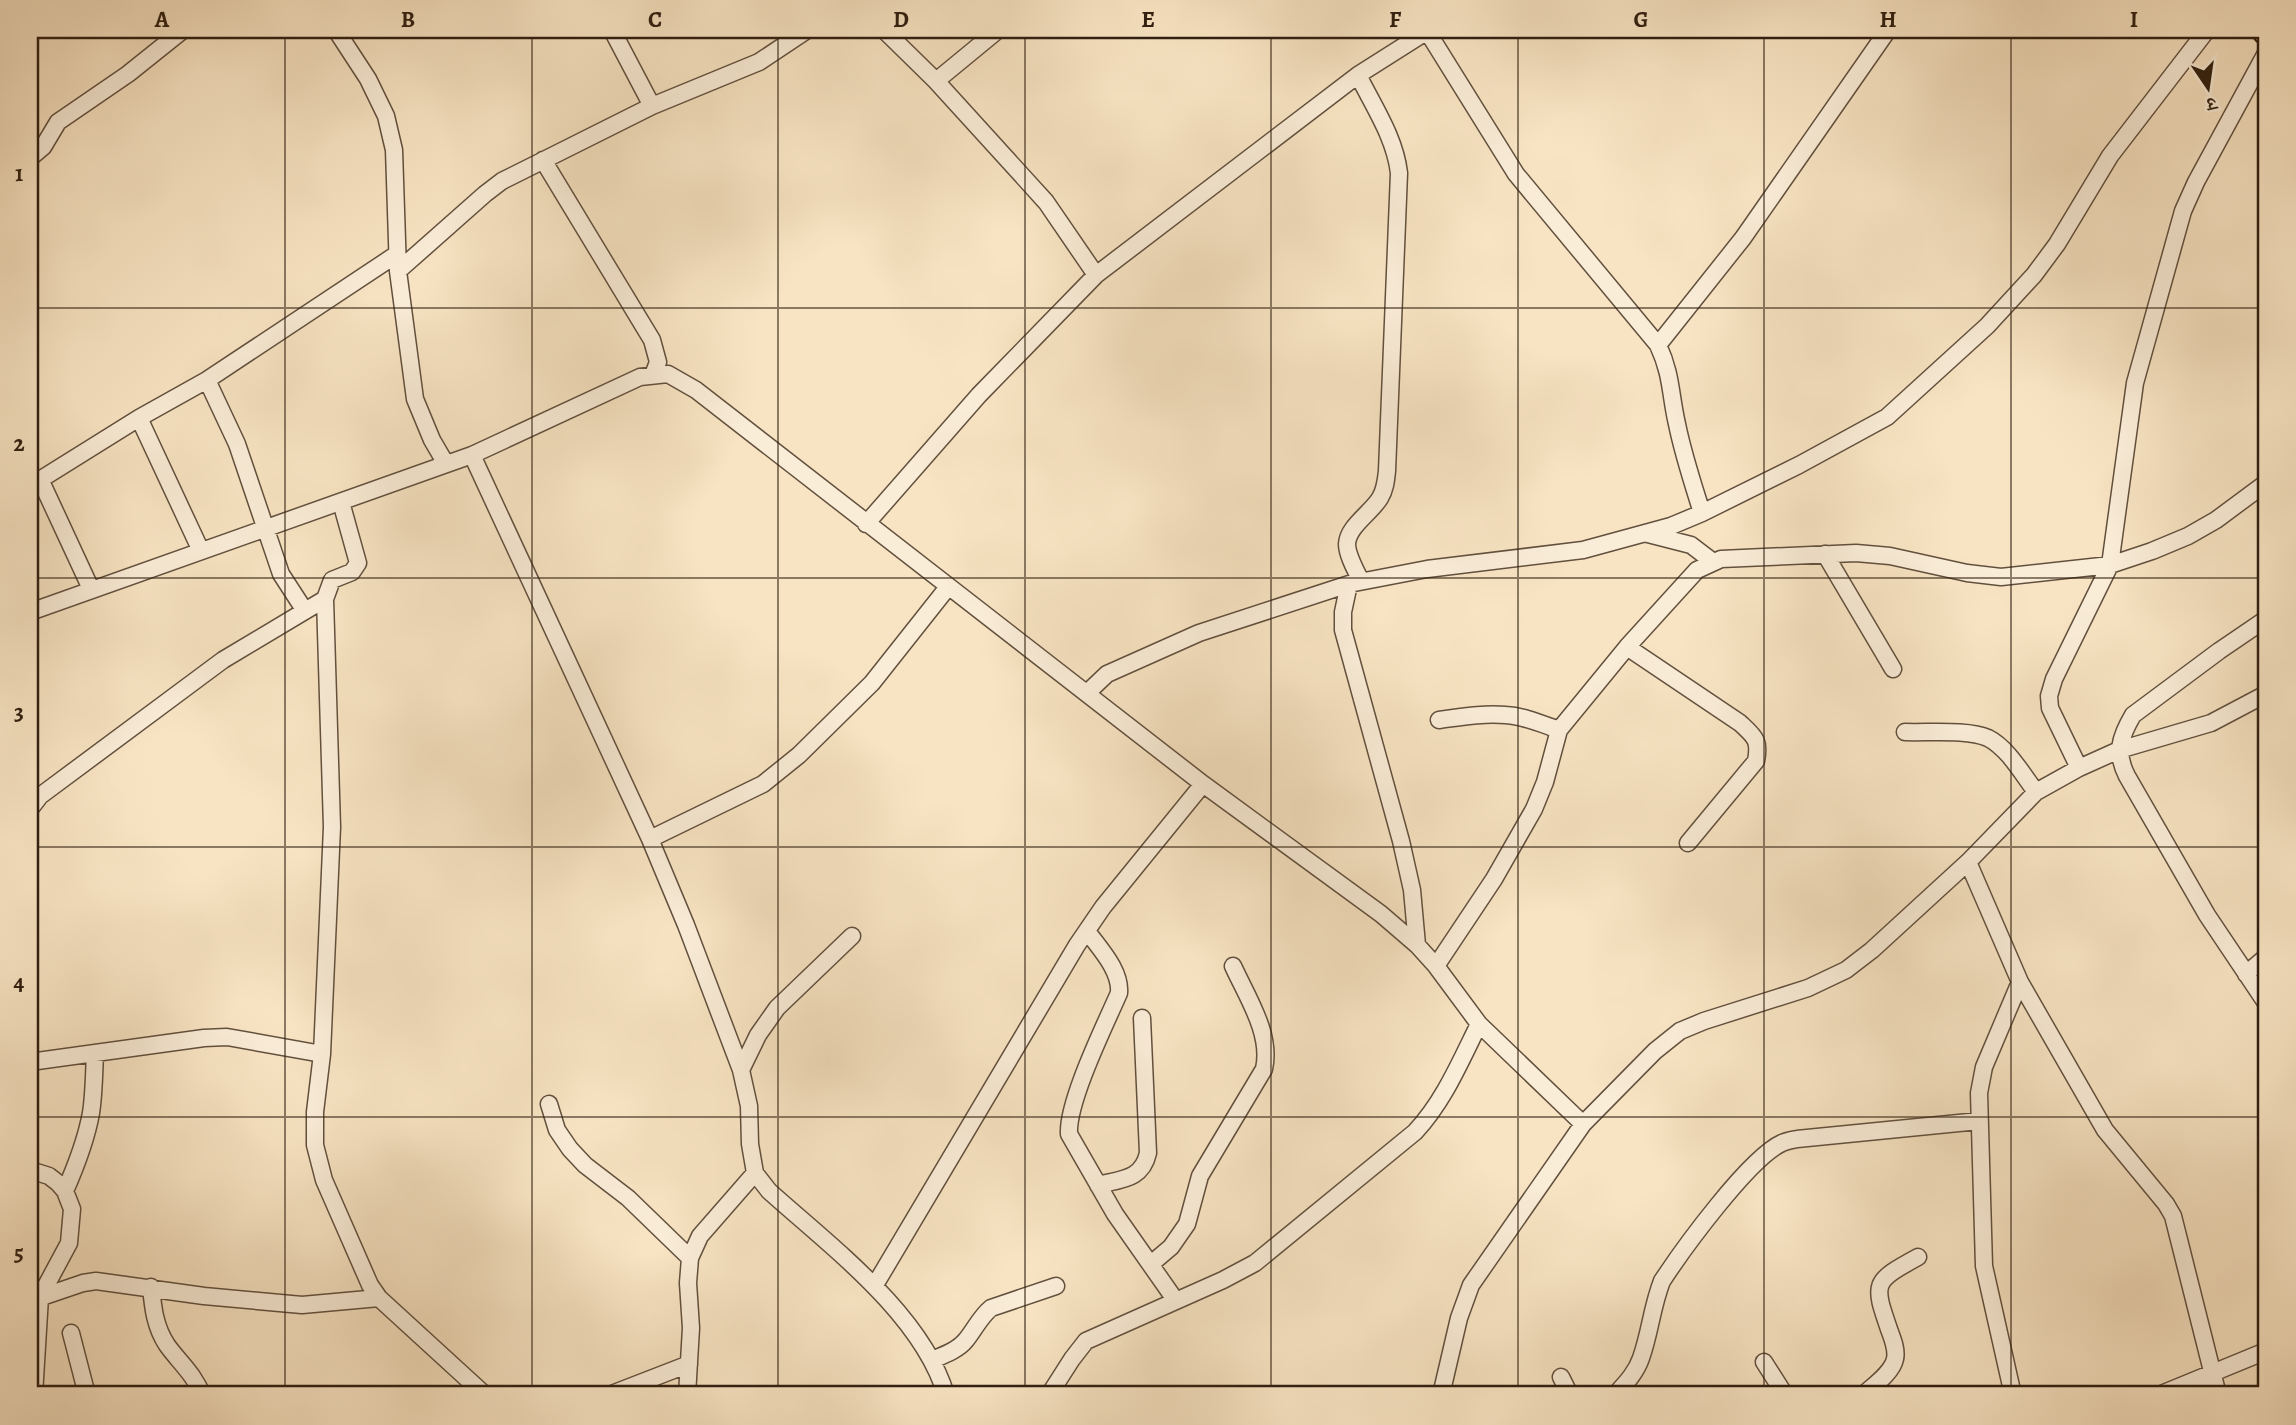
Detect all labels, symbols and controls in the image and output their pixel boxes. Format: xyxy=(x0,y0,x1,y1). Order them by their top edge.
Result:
text: A xyxy=(154,4,170,35)
text: B xyxy=(401,4,415,35)
text: C xyxy=(648,4,662,35)
text: D xyxy=(893,4,909,35)
text: E xyxy=(1141,4,1155,35)
text: F xyxy=(1389,4,1402,35)
text: G xyxy=(1633,4,1649,35)
text: H xyxy=(1879,4,1897,35)
text: I xyxy=(2130,4,2138,35)
north arrow xyxy=(2174,52,2244,122)
text: उ xyxy=(2203,89,2221,118)
text: 1 xyxy=(15,158,23,189)
text: 2 xyxy=(13,428,25,459)
text: 3 xyxy=(14,697,24,728)
text: 4 xyxy=(14,967,25,998)
text: 5 xyxy=(14,1237,24,1268)

